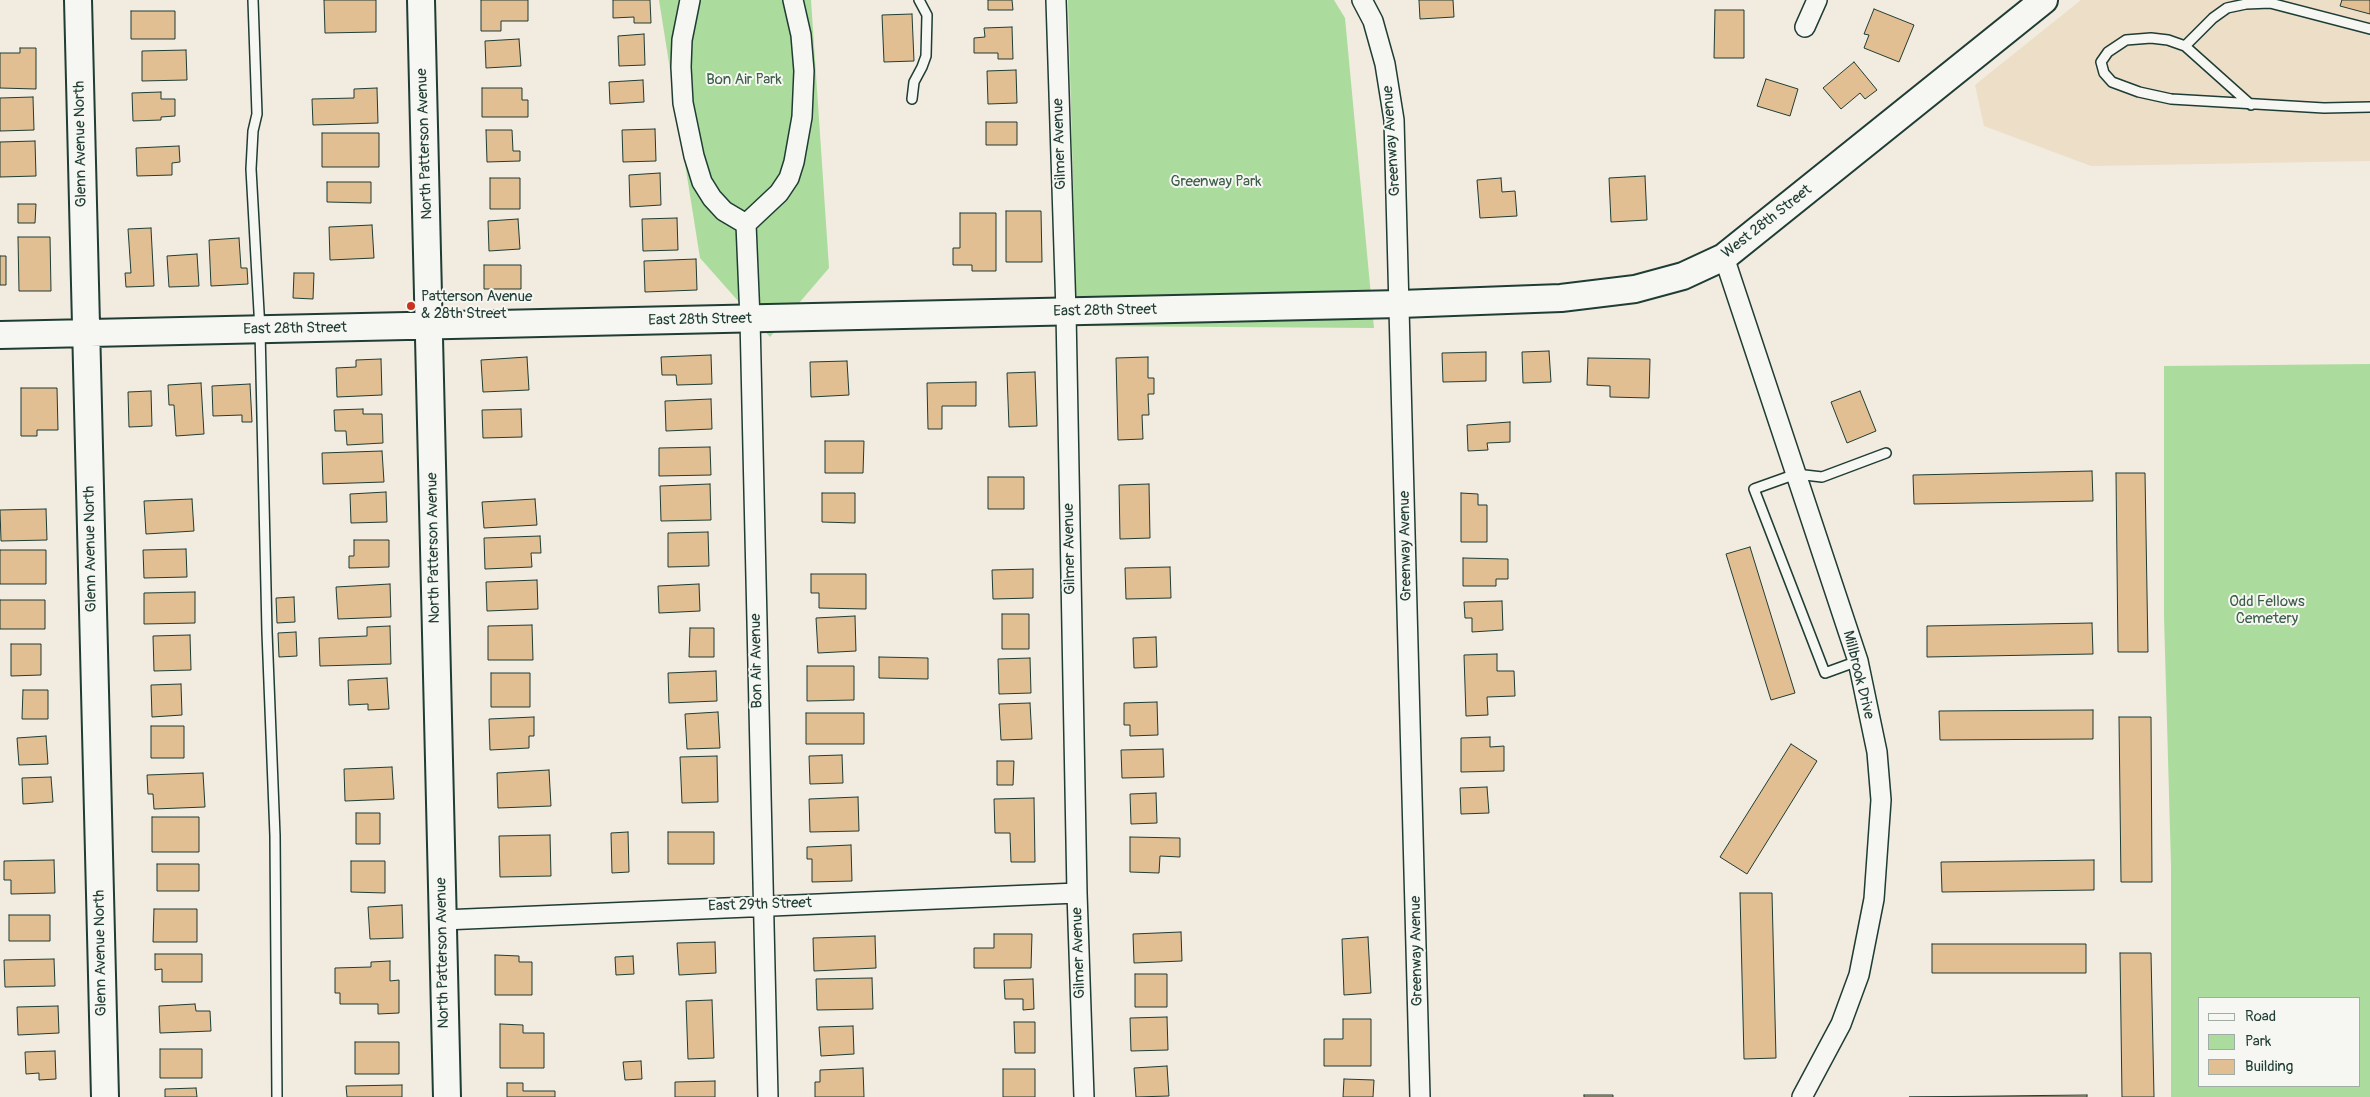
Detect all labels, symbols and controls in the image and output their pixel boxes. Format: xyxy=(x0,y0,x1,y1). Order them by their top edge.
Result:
street label: North Patterson Avenue xyxy=(413,68,437,220)
park label: Bon Air Park xyxy=(706,71,782,89)
street label: Glenn Avenue North xyxy=(71,81,91,207)
street label: Greenway Avenue xyxy=(1379,85,1405,197)
street label: Gilmer Avenue xyxy=(1049,98,1071,190)
park label: Greenway Park xyxy=(1170,173,1262,191)
street label: West 28th Street xyxy=(1718,181,1816,263)
place label: Patterson Avenue & 28th Street xyxy=(421,288,533,323)
marker: Patterson Avenue & 28th Street xyxy=(405,300,417,312)
street label: East 28th Street xyxy=(1053,301,1157,321)
street label: East 28th Street xyxy=(648,310,752,330)
street label: East 28th Street xyxy=(243,319,347,339)
street label: North Patterson Avenue xyxy=(424,472,444,624)
street label: Glenn Avenue North xyxy=(81,486,101,612)
street label: Greenway Avenue xyxy=(1396,490,1416,602)
street label: Gilmer Avenue xyxy=(1060,503,1080,595)
park label: Odd Fellows Cemetery xyxy=(2229,593,2305,628)
street label: Bon Air Avenue xyxy=(747,613,767,709)
street label: Millbrook Drive xyxy=(1838,629,1878,721)
street label: North Patterson Avenue xyxy=(433,877,453,1029)
street label: Glenn Avenue North xyxy=(91,890,111,1016)
street label: East 29th Street xyxy=(708,894,812,916)
street label: Greenway Avenue xyxy=(1407,895,1427,1007)
street label: Gilmer Avenue xyxy=(1068,907,1090,999)
legend xyxy=(2198,997,2360,1087)
text: Road xyxy=(2245,1007,2276,1026)
text: Park xyxy=(2245,1032,2271,1051)
text: Building xyxy=(2245,1057,2293,1076)

